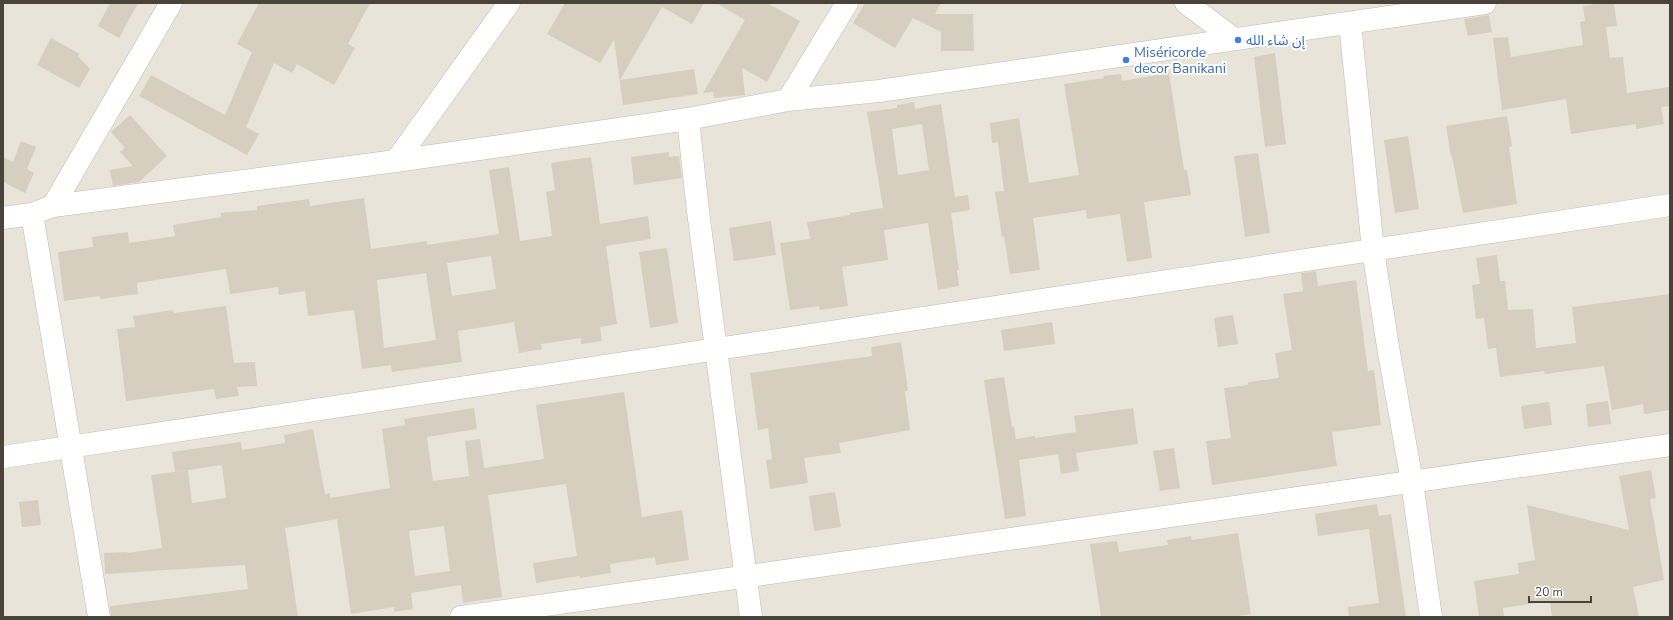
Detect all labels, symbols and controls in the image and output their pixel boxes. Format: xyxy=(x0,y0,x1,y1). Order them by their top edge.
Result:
place label: إن شاء الله xyxy=(1246,31,1306,50)
marker: إن شاء الله xyxy=(1233,35,1243,45)
place label: Miséricorde decor Banikani xyxy=(1134,43,1226,78)
marker: Miséricorde decor Banikani xyxy=(1121,55,1131,65)
scale bar xyxy=(1529,578,1591,604)
text: 20 m xyxy=(1535,584,1563,600)

